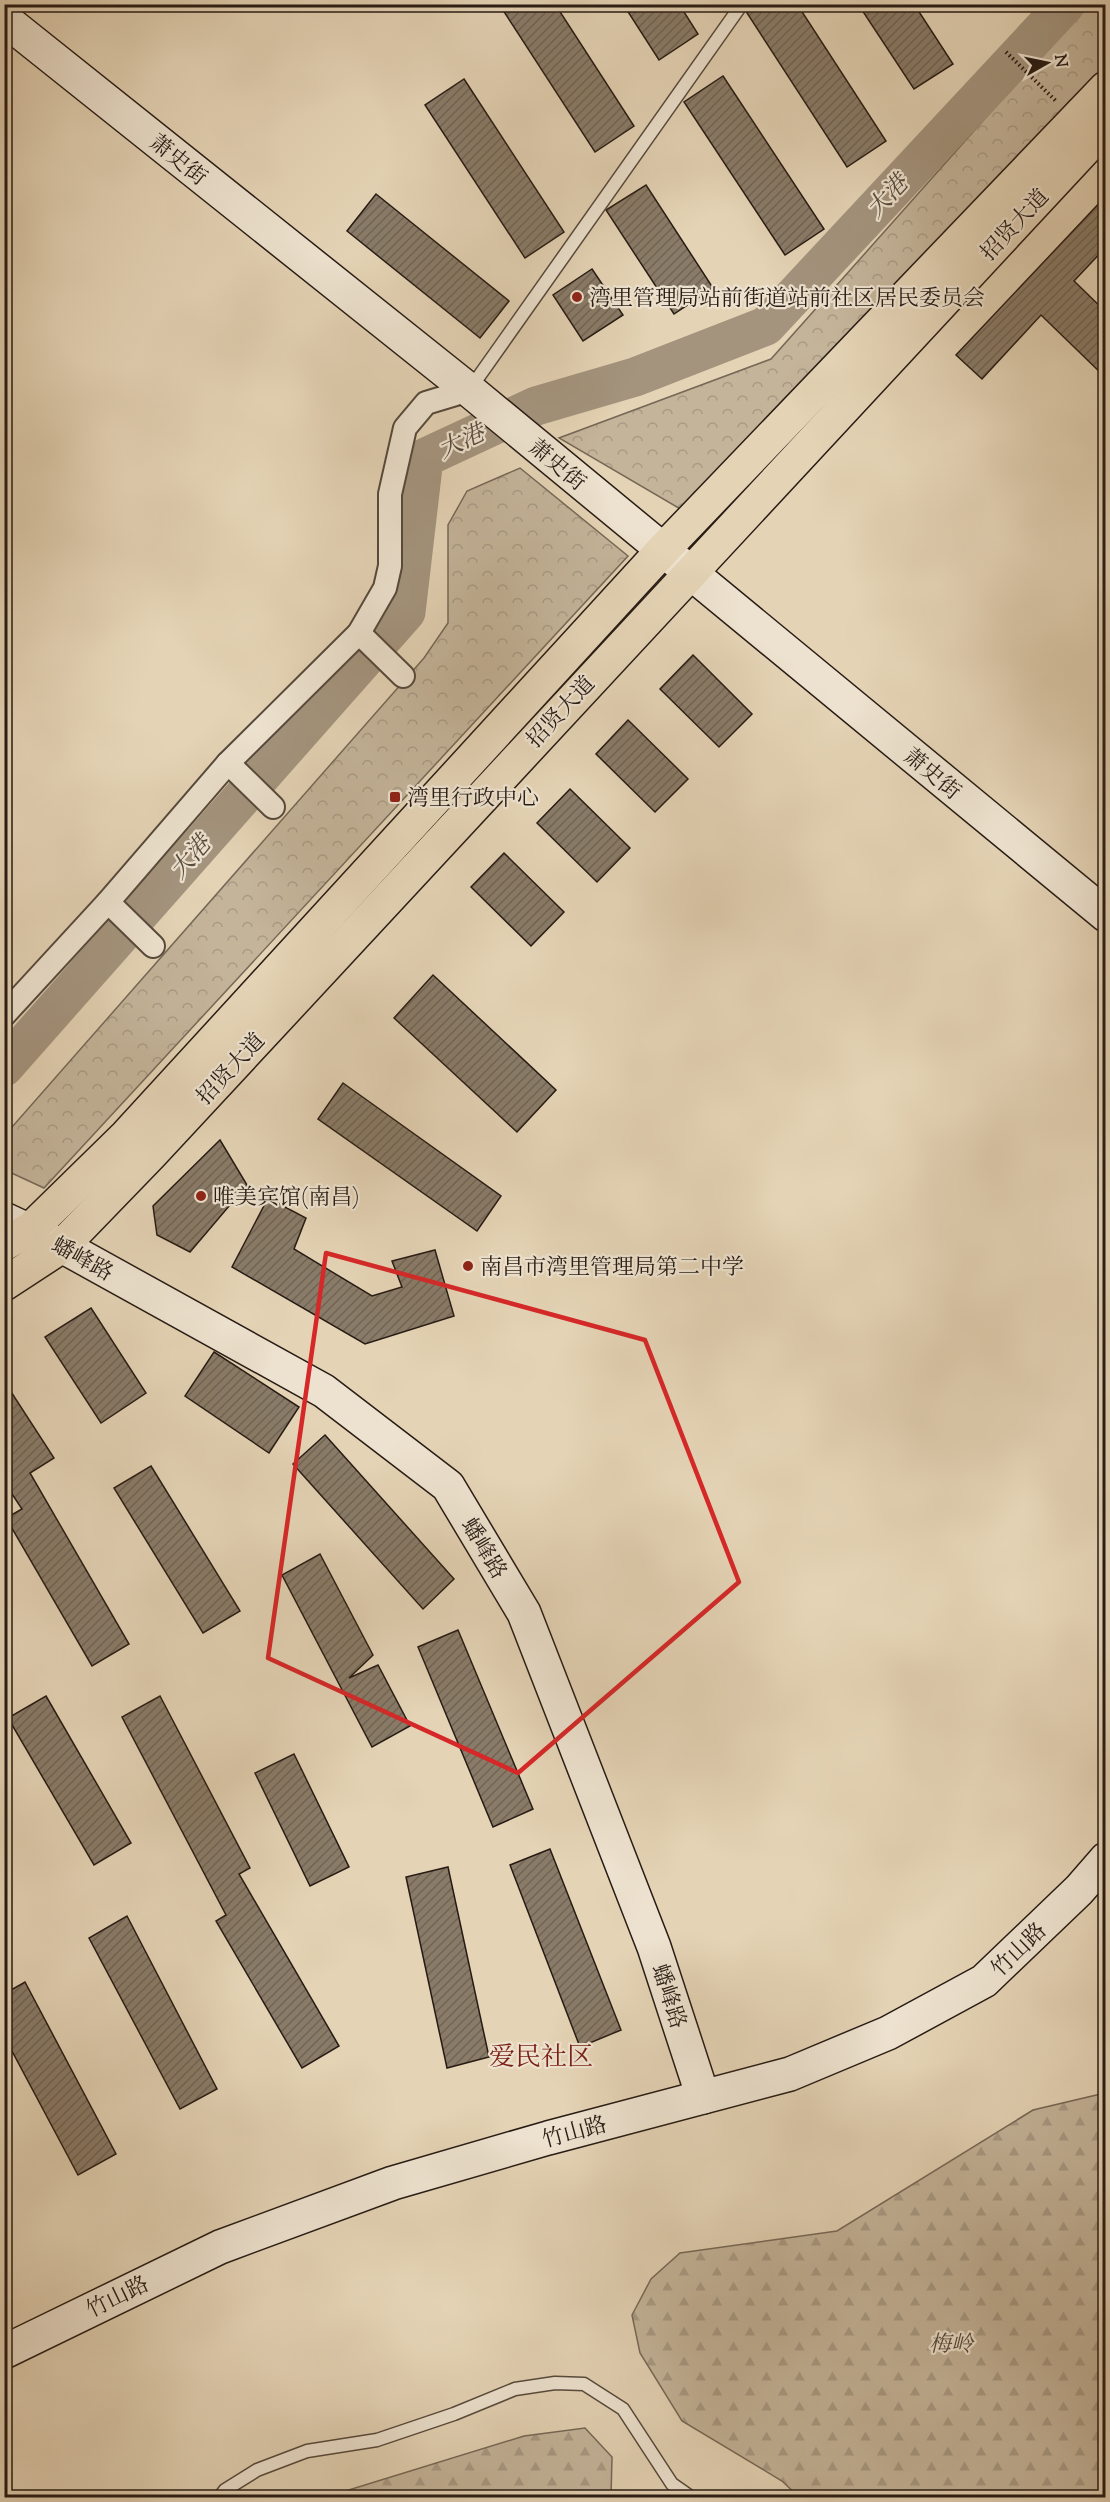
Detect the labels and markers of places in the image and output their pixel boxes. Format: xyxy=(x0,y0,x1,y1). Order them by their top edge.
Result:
place label: 湾里管理局站前街道站前社区居民委员会 xyxy=(589,284,985,316)
marker: 湾里管理局站前街道站前社区居民委员会 xyxy=(570,290,584,304)
place label: 湾里行政中心 xyxy=(407,784,539,816)
marker: 湾里行政中心 xyxy=(388,790,402,804)
place label: 唯美宾馆(南昌) xyxy=(213,1183,359,1215)
marker: 唯美宾馆(南昌) xyxy=(194,1189,208,1203)
place label: 南昌市湾里管理局第二中学 xyxy=(480,1253,744,1285)
marker: 南昌市湾里管理局第二中学 xyxy=(461,1259,475,1273)

